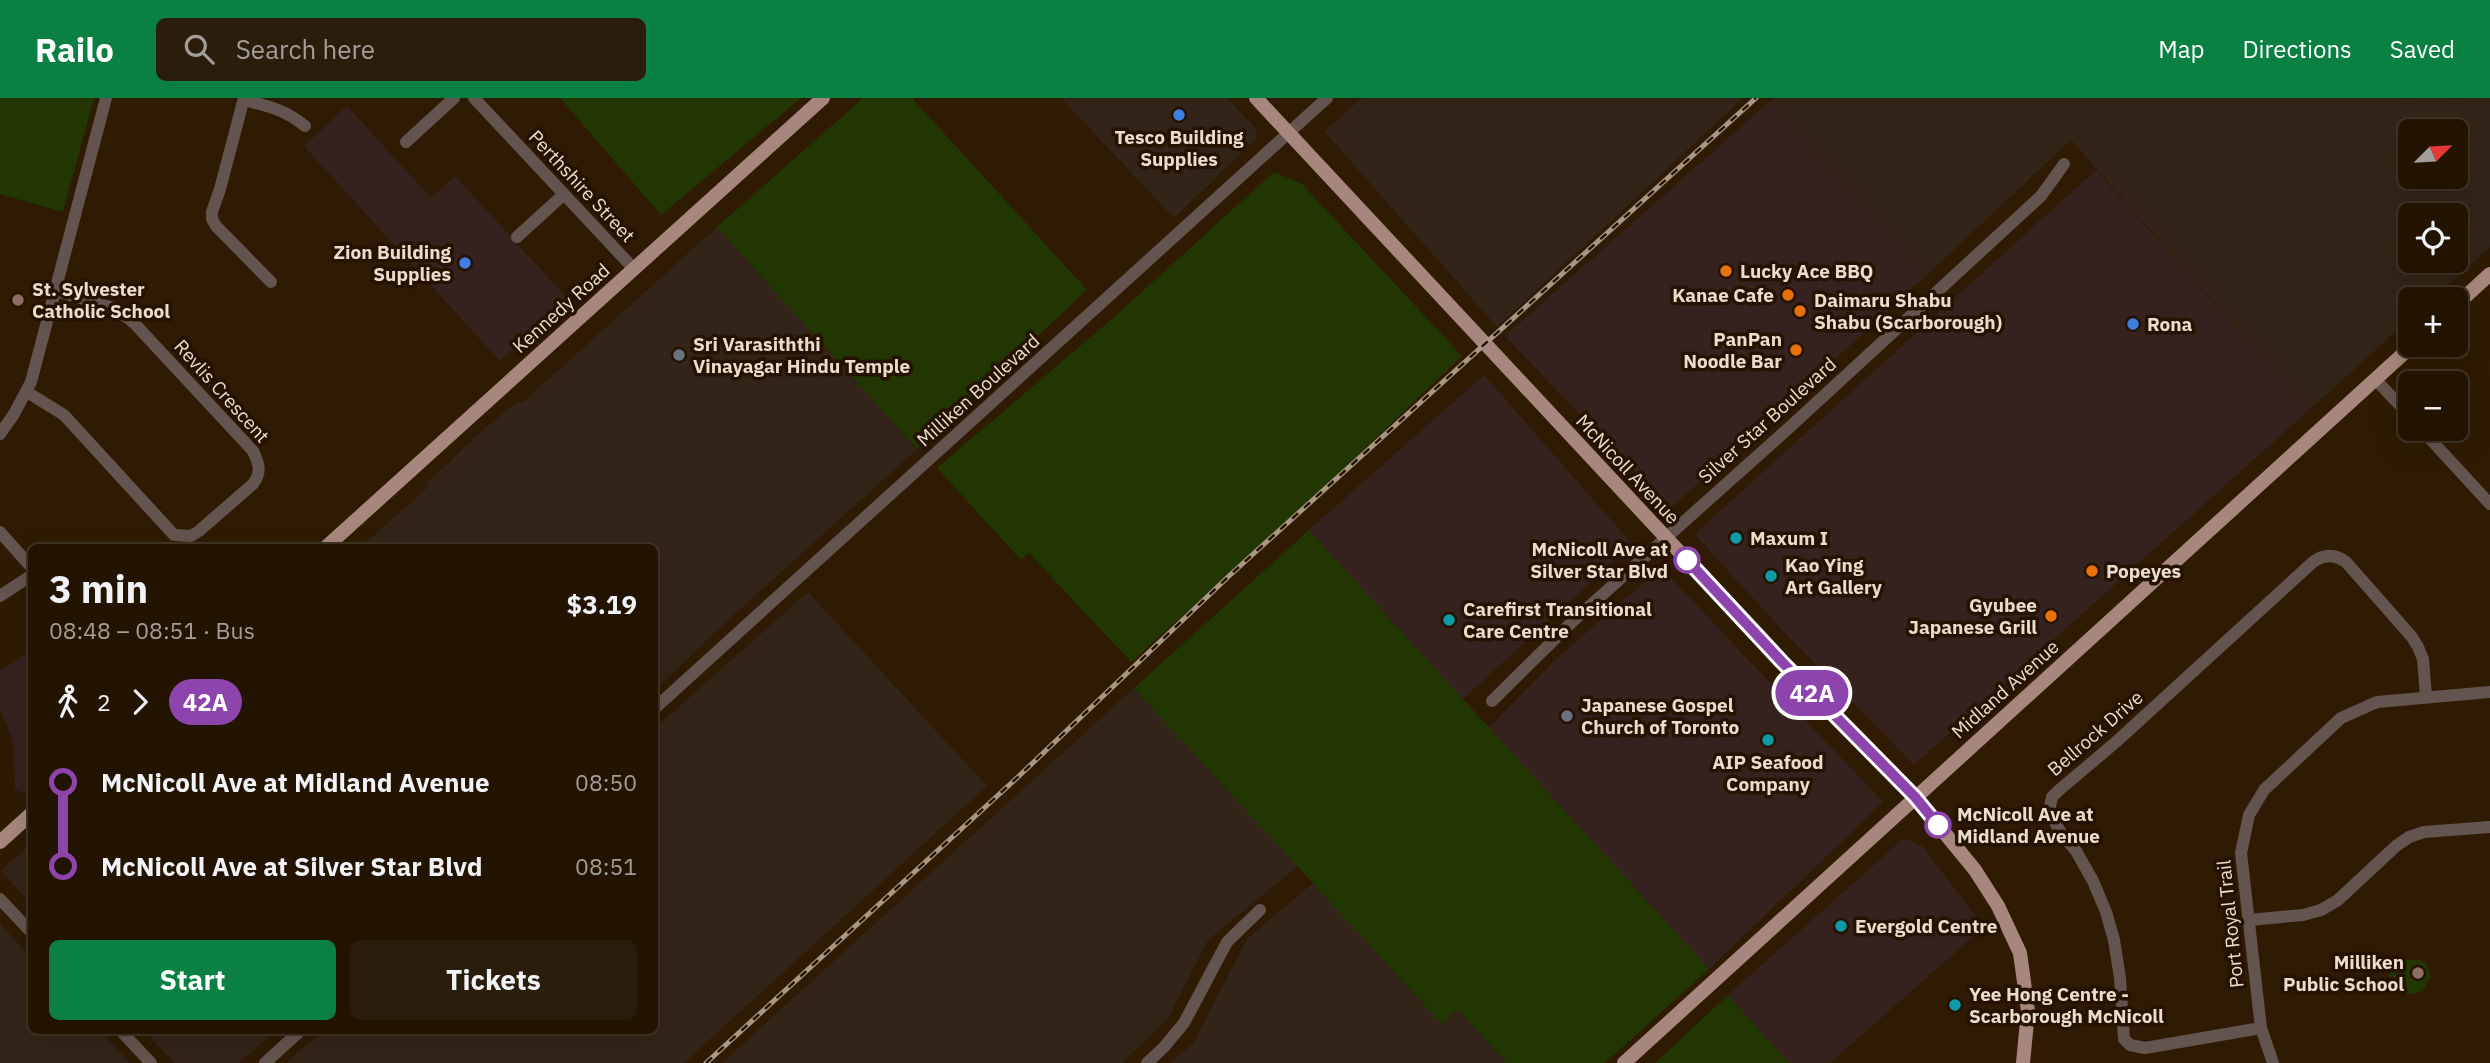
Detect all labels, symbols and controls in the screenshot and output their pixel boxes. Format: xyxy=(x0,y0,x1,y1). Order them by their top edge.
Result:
search box xyxy=(156,18,646,81)
text: Railo xyxy=(35,28,114,71)
icon: search xyxy=(180,30,218,68)
text: Search here xyxy=(236,32,375,66)
text: Map xyxy=(2158,33,2204,65)
text: Directions xyxy=(2242,33,2352,65)
text: Saved xyxy=(2390,33,2455,65)
marker: Tesco Building Supplies xyxy=(1171,107,1187,123)
north arrow xyxy=(2398,119,2468,189)
map controls xyxy=(2398,119,2468,441)
street label: Perthshire Street xyxy=(524,125,640,247)
place label: Tesco Building Supplies xyxy=(1114,125,1244,171)
button: locate xyxy=(2398,203,2468,273)
place label: Zion Building Supplies xyxy=(334,240,452,286)
marker: Zion Building Supplies xyxy=(457,255,473,271)
street label: Kennedy Road xyxy=(507,258,615,358)
place label: Lucky Ace BBQ xyxy=(1740,259,1873,283)
marker: Lucky Ace BBQ xyxy=(1718,263,1734,279)
place label: St. Sylvester Catholic School xyxy=(32,277,170,323)
place label: Kanae Cafe xyxy=(1672,283,1774,307)
marker: Kanae Cafe xyxy=(1780,287,1796,303)
button: + xyxy=(2398,287,2468,357)
place label: Daimaru Shabu Shabu (Scarborough) xyxy=(1814,288,2002,334)
marker: St. Sylvester Catholic School xyxy=(10,292,26,308)
marker: Daimaru Shabu Shabu (Scarborough) xyxy=(1792,303,1808,319)
place label: Rona xyxy=(2147,312,2193,336)
marker: Rona xyxy=(2125,316,2141,332)
place label: PanPan Noodle Bar xyxy=(1683,327,1782,373)
street label: Milliken Boulevard xyxy=(912,329,1044,451)
place label: Sri Varasiththi Vinayagar Hindu Temple xyxy=(693,332,910,378)
street label: Revlis Crescent xyxy=(169,334,275,448)
marker: PanPan Noodle Bar xyxy=(1788,342,1804,358)
marker: Sri Varasiththi Vinayagar Hindu Temple xyxy=(671,347,687,363)
street label: Silver Star Boulevard xyxy=(1693,352,1841,488)
button: − xyxy=(2398,371,2468,441)
street label: McNicoll Avenue xyxy=(1571,409,1685,529)
place label: Maxum I xyxy=(1750,526,1828,550)
marker: Maxum I xyxy=(1728,530,1744,546)
place label: McNicoll Ave at Silver Star Blvd xyxy=(1530,537,1668,583)
marker: McNicoll Ave at Silver Star Blvd xyxy=(1674,547,1700,573)
place label: Kao Ying Art Gallery xyxy=(1785,553,1883,599)
place label: Popeyes xyxy=(2106,559,2181,583)
marker: Popeyes xyxy=(2084,563,2100,579)
text: 3 min xyxy=(49,564,148,613)
marker: Kao Ying Art Gallery xyxy=(1763,568,1779,584)
text: $3.19 xyxy=(567,587,637,621)
place label: Gyubee Japanese Grill xyxy=(1908,593,2037,639)
place label: Carefirst Transitional Care Centre xyxy=(1463,597,1652,643)
marker: Gyubee Japanese Grill xyxy=(2043,608,2059,624)
marker: Carefirst Transitional Care Centre xyxy=(1441,612,1457,628)
text: 08:48 – 08:51 · Bus xyxy=(49,615,255,645)
street label: Midland Avenue xyxy=(1946,634,2064,744)
line badge: 42A xyxy=(1772,670,1852,716)
text: 42A xyxy=(1789,677,1835,709)
icon: walk xyxy=(49,683,87,721)
icon: forward xyxy=(121,683,159,721)
street label: Bellrock Drive xyxy=(2042,685,2148,781)
text: 42A xyxy=(183,686,228,718)
text: 2 xyxy=(97,687,111,717)
place label: Japanese Gospel Church of Toronto xyxy=(1581,693,1740,739)
marker: Japanese Gospel Church of Toronto xyxy=(1559,708,1575,724)
marker: AIP Seafood Company xyxy=(1760,732,1776,748)
place label: AIP Seafood Company xyxy=(1712,750,1824,796)
text: McNicoll Ave at Midland Avenue xyxy=(101,765,490,799)
text: 08:50 xyxy=(575,767,637,797)
place label: McNicoll Ave at Midland Avenue xyxy=(1957,802,2100,848)
marker: McNicoll Ave at Midland Avenue xyxy=(1925,812,1951,838)
text: McNicoll Ave at Silver Star Blvd xyxy=(101,849,483,883)
text: 08:51 xyxy=(575,851,637,881)
street label: Port Royal Trail xyxy=(2211,859,2249,989)
place label: Evergold Centre xyxy=(1855,914,1997,938)
marker: Evergold Centre xyxy=(1833,918,1849,934)
button: Start xyxy=(49,940,336,1020)
button: Tickets xyxy=(350,940,637,1020)
place label: Milliken Public School xyxy=(2283,950,2404,996)
marker: Milliken Public School xyxy=(2410,965,2426,981)
place label: Yee Hong Centre - Scarborough McNicoll xyxy=(1969,982,2164,1028)
marker: Yee Hong Centre - Scarborough McNicoll xyxy=(1947,997,1963,1013)

